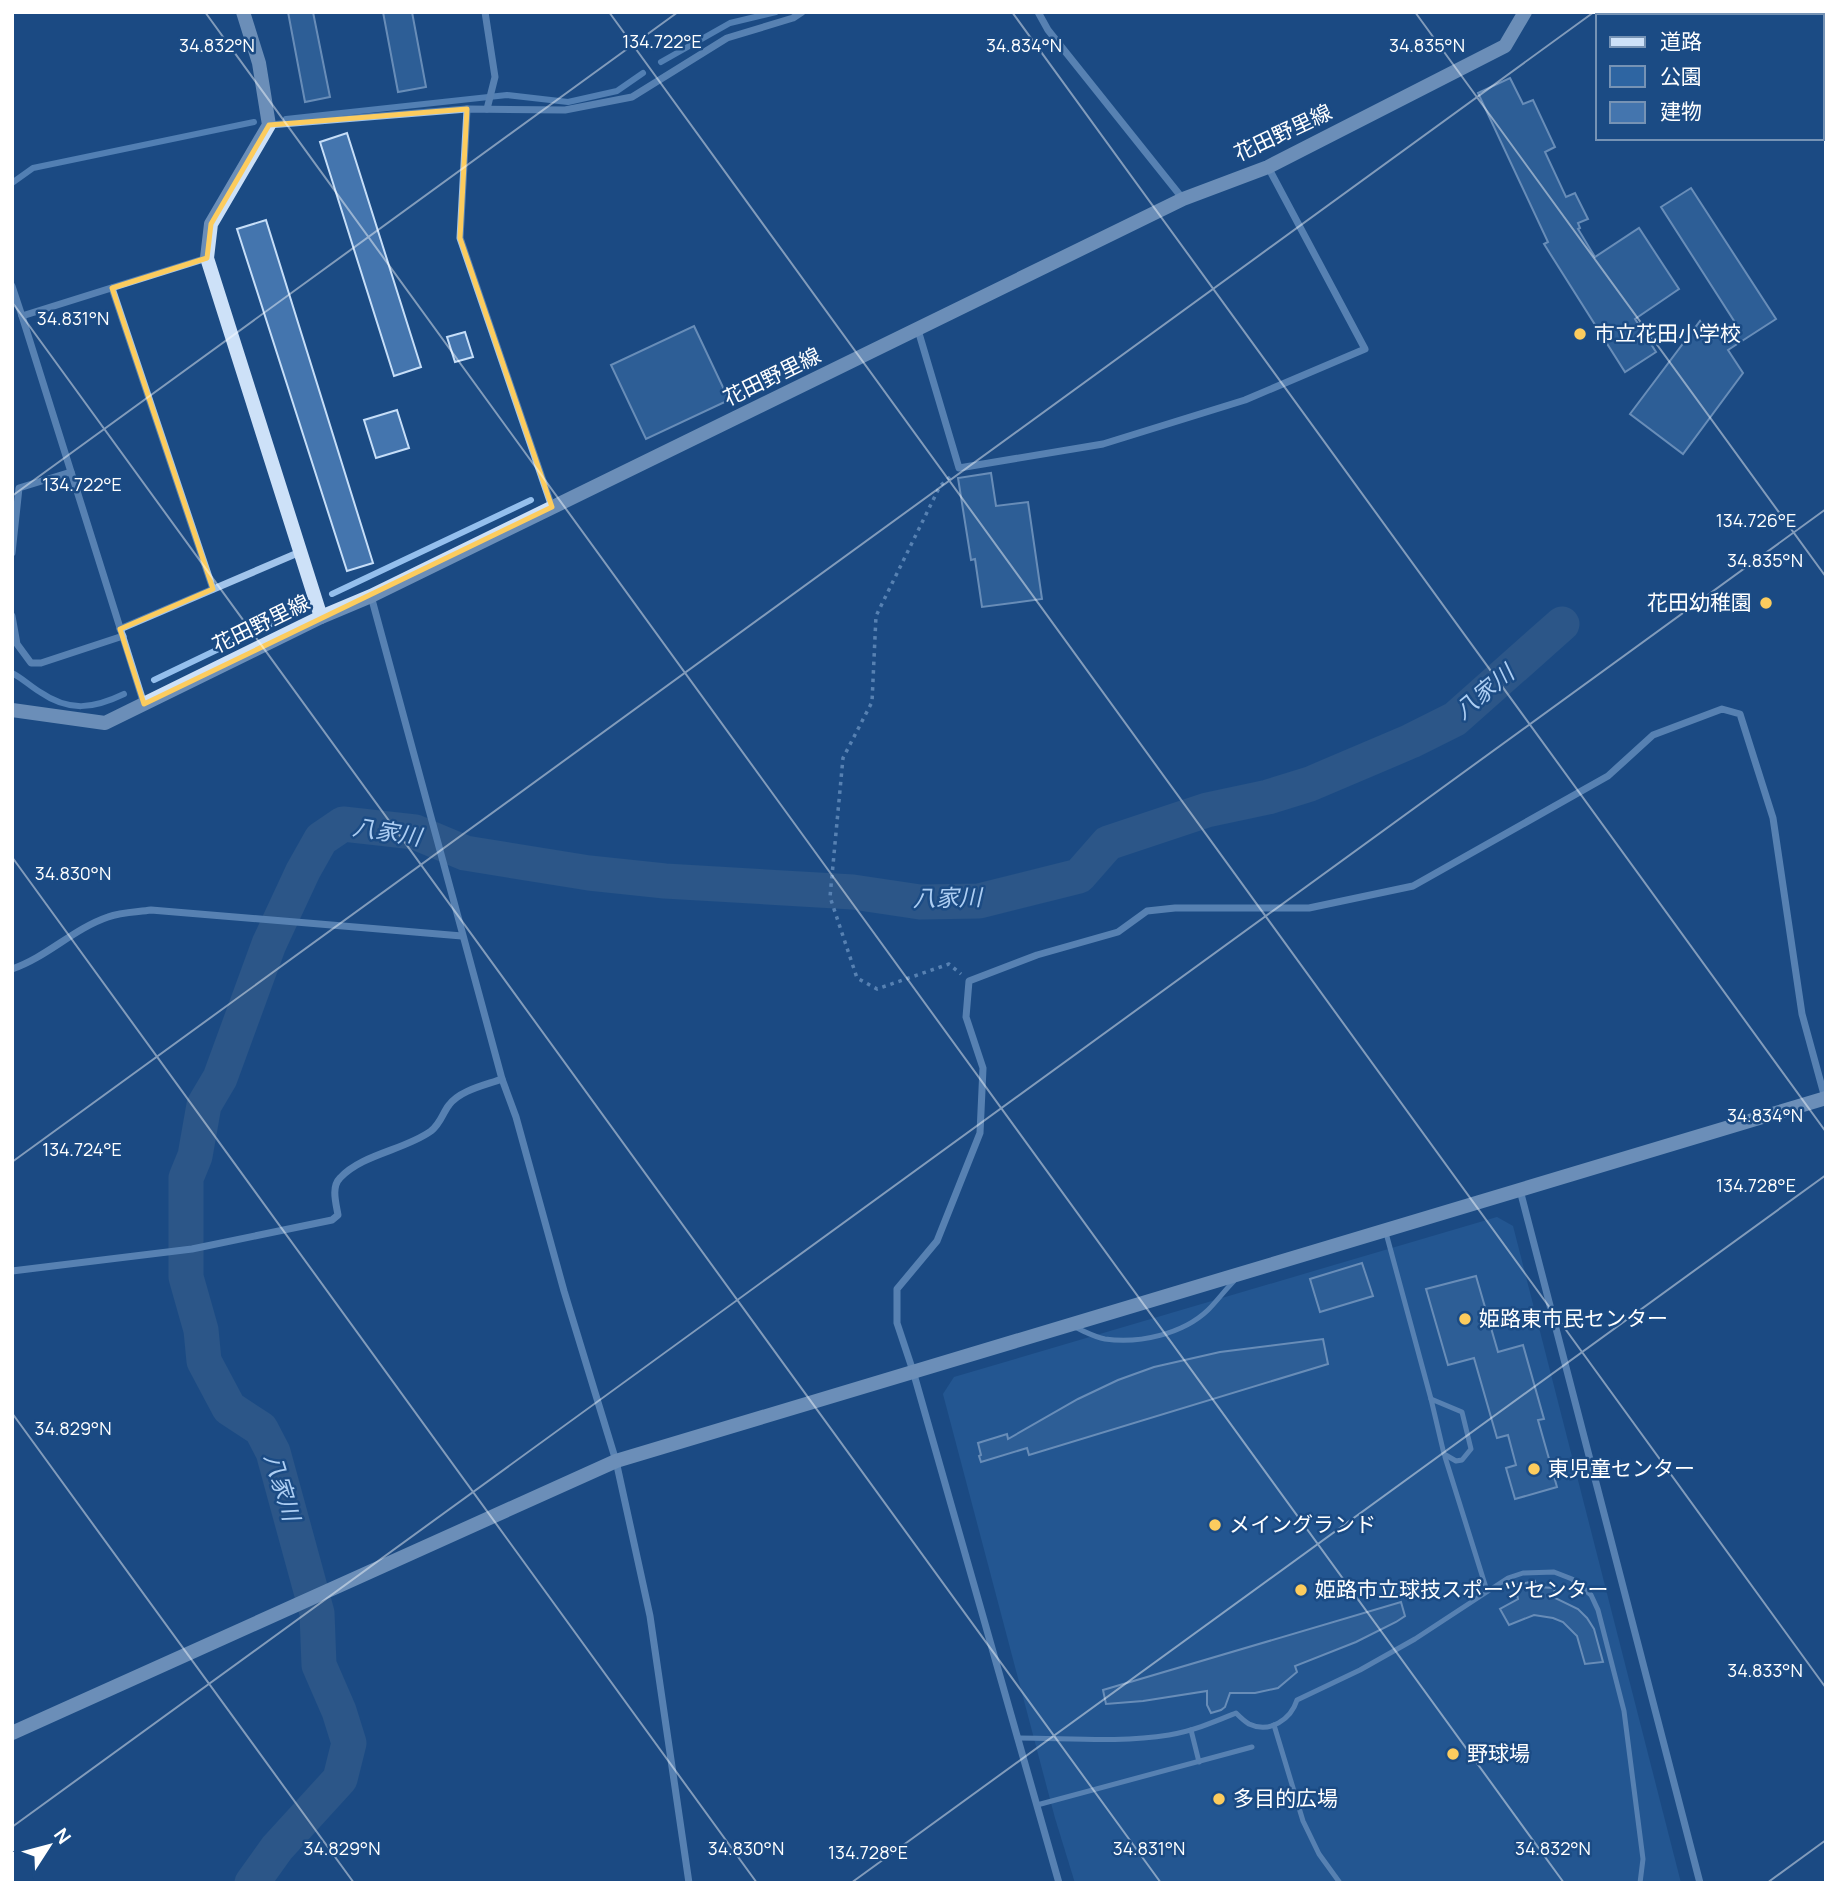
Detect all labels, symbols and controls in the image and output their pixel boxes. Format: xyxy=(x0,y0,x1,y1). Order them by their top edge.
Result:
legend xyxy=(1596,14,1824,140)
text: 道路 xyxy=(1660,27,1702,55)
text: 134.722°E xyxy=(622,29,702,53)
text: 34.832°N xyxy=(179,33,255,57)
text: 34.834°N xyxy=(986,33,1062,57)
text: 34.835°N xyxy=(1389,33,1465,57)
text: 公園 xyxy=(1660,62,1702,90)
street label: 花田野里線 xyxy=(1229,97,1336,167)
text: 建物 xyxy=(1660,97,1702,125)
text: 34.831°N xyxy=(37,306,109,330)
place label: 市立花田小学校 xyxy=(1594,319,1741,347)
marker: 市立花田小学校 xyxy=(1572,326,1588,342)
street label: 花田野里線 xyxy=(718,341,825,412)
text: 134.722°E xyxy=(42,472,122,496)
text: 134.726°E xyxy=(1716,508,1796,532)
text: 34.835°N xyxy=(1727,548,1803,572)
street label: 花田野里線 xyxy=(207,588,314,659)
place label: 花田幼稚園 xyxy=(1647,588,1752,616)
marker: 花田幼稚園 xyxy=(1758,595,1774,611)
water label: 八家川 xyxy=(1447,655,1522,726)
water label: 八家川 xyxy=(351,810,427,853)
text: 34.830°N xyxy=(35,861,111,885)
water label: 八家川 xyxy=(912,880,985,914)
text: 34.834°N xyxy=(1727,1103,1803,1127)
text: 134.724°E xyxy=(42,1137,122,1161)
text: 134.728°E xyxy=(1716,1173,1796,1197)
place label: 姫路東市民センター xyxy=(1479,1304,1668,1332)
marker: 姫路東市民センター xyxy=(1457,1311,1473,1327)
text: 34.829°N xyxy=(34,1416,112,1440)
water label: 八家川 xyxy=(258,1449,309,1527)
place label: 東児童センター xyxy=(1548,1454,1695,1482)
marker: 東児童センター xyxy=(1526,1461,1542,1477)
place label: メイングランド xyxy=(1229,1510,1376,1538)
marker: メイングランド xyxy=(1207,1517,1223,1533)
place label: 姫路市立球技スポーツセンター xyxy=(1315,1575,1609,1603)
marker: 姫路市立球技スポーツセンター xyxy=(1293,1582,1309,1598)
text: 34.833°N xyxy=(1727,1658,1803,1682)
place label: 野球場 xyxy=(1467,1739,1530,1767)
marker: 野球場 xyxy=(1445,1746,1461,1762)
place label: 多目的広場 xyxy=(1233,1784,1338,1812)
marker: 多目的広場 xyxy=(1211,1791,1227,1807)
north arrow xyxy=(14,1811,84,1881)
text: N xyxy=(48,1823,77,1849)
text: 34.829°N xyxy=(303,1836,381,1860)
text: 34.830°N xyxy=(708,1836,784,1860)
text: 34.831°N xyxy=(1113,1836,1185,1860)
text: 34.832°N xyxy=(1515,1836,1591,1860)
text: 134.728°E xyxy=(828,1840,908,1864)

